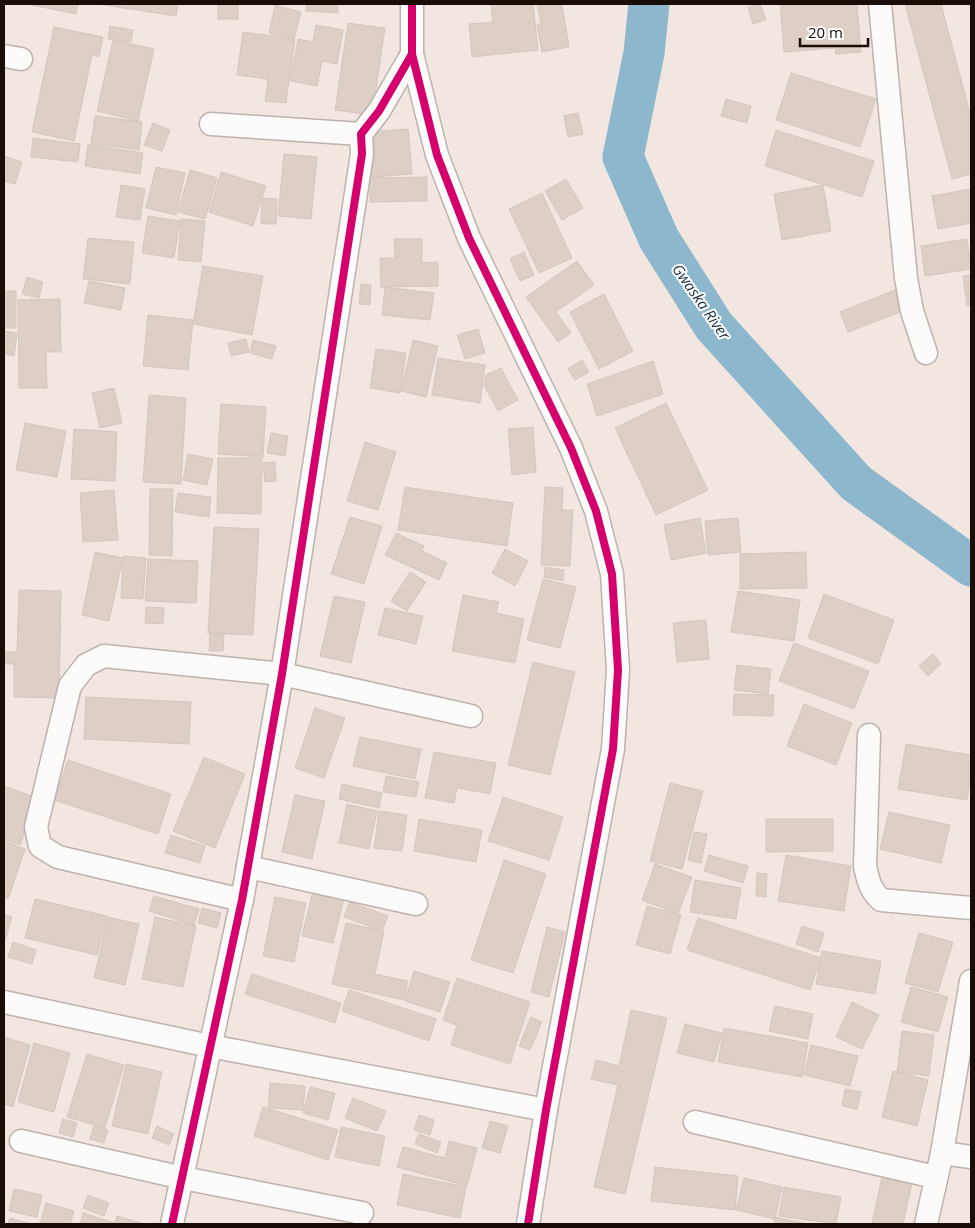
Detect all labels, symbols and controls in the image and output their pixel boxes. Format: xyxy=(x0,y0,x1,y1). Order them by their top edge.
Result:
scale bar xyxy=(800,15,868,47)
text: 20 m xyxy=(808,22,843,42)
water label: Gwaska River xyxy=(668,260,736,344)

